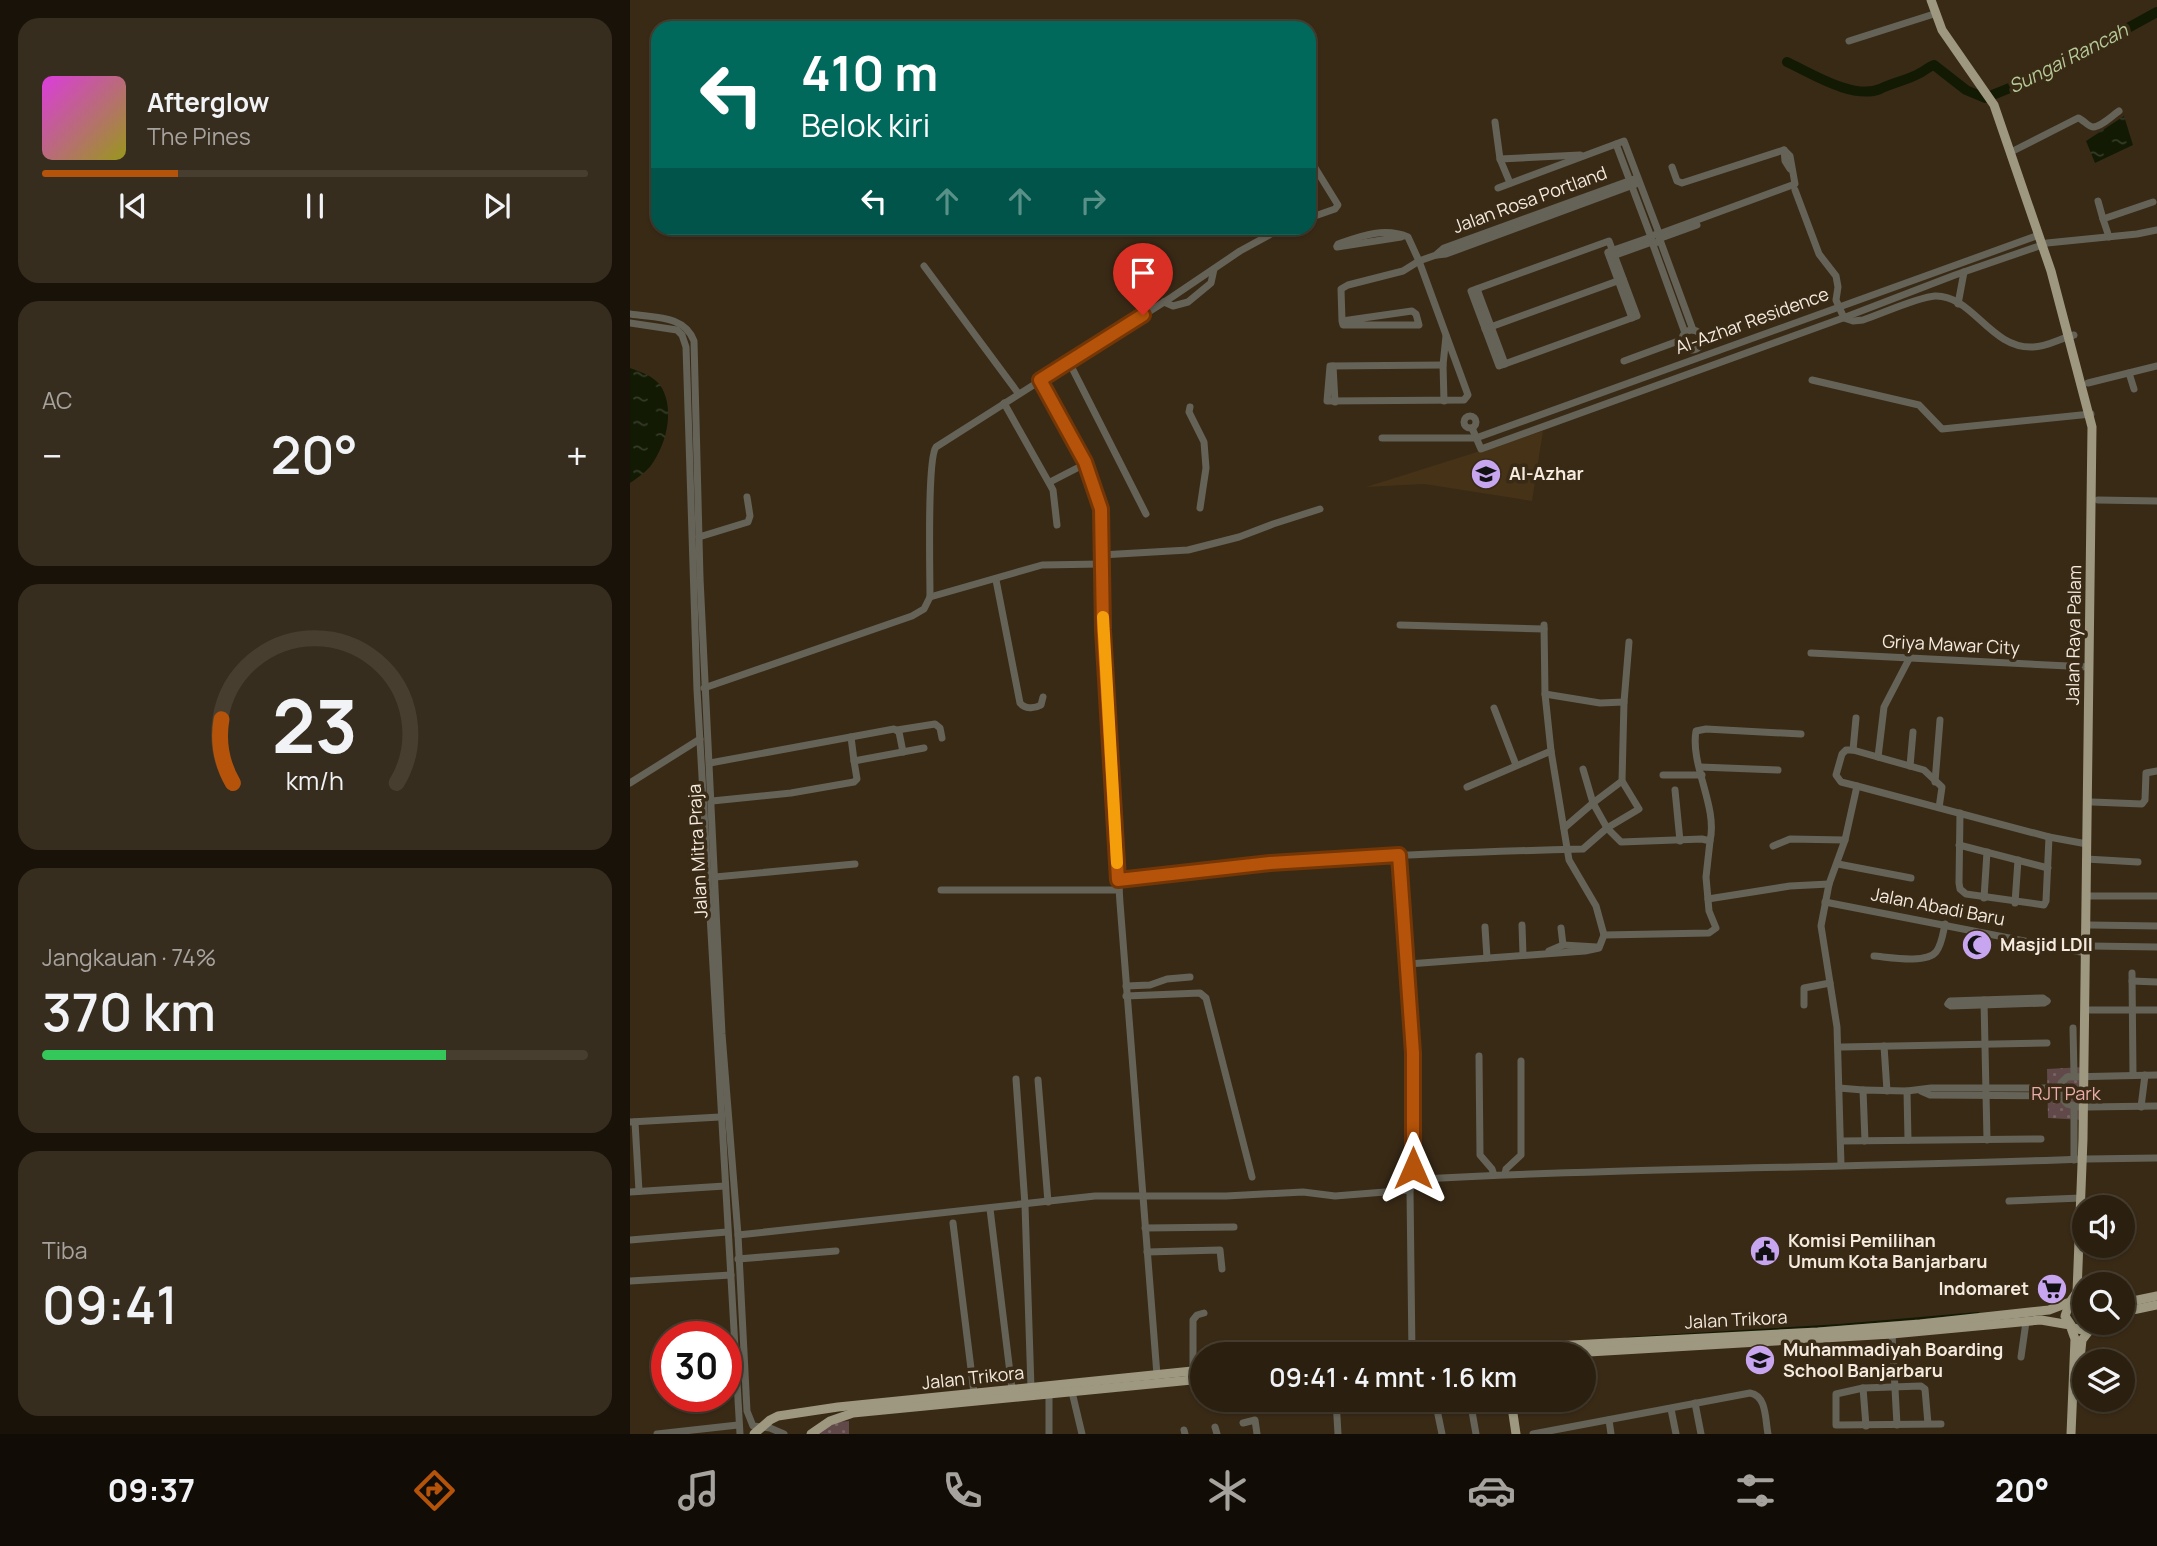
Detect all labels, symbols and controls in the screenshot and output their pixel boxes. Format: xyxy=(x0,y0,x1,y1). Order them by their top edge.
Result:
water label: Sungai Rancah xyxy=(2004,17,2133,99)
text: 410 m xyxy=(801,39,938,106)
icon: left xyxy=(686,49,777,140)
text: Afterglow xyxy=(147,84,269,120)
text: Belok kiri xyxy=(801,103,930,147)
text: The Pines xyxy=(147,120,251,152)
street label: Jalan Rosa Portland xyxy=(1449,160,1610,238)
icon: left xyxy=(855,182,893,220)
icon: ahead xyxy=(928,182,966,220)
icon: ahead xyxy=(1001,182,1039,220)
icon: right xyxy=(1074,182,1112,220)
icon: previous xyxy=(114,187,152,225)
icon: pause xyxy=(296,187,334,225)
icon: next xyxy=(478,187,516,225)
pin xyxy=(1113,243,1173,315)
icon: arrive xyxy=(1124,254,1162,292)
street label: Al-Azhar Residence xyxy=(1672,281,1832,359)
text: AC xyxy=(42,384,73,416)
text: 20° xyxy=(271,419,358,490)
text: − xyxy=(42,429,63,481)
text: + xyxy=(566,429,588,481)
school or university icon: Al-Azhar xyxy=(1469,457,1503,491)
place label: Al-Azhar xyxy=(1509,461,1584,485)
street label: Jalan Raya Palam xyxy=(2060,565,2086,705)
street label: Griya Mawar City xyxy=(1882,628,2021,660)
text: 23 xyxy=(272,675,358,775)
text: km/h xyxy=(286,763,344,798)
street label: Jalan Mitra Praja xyxy=(681,783,713,919)
street label: Jalan Abadi Baru xyxy=(1869,881,2007,931)
mosque icon: Masjid LDII xyxy=(1960,928,1994,962)
place label: Masjid LDII xyxy=(2000,932,2093,956)
text: Jangkauan · 74% xyxy=(42,941,216,973)
text: 370 km xyxy=(42,976,216,1047)
park label: RJT Park xyxy=(2031,1081,2102,1105)
position arrow xyxy=(1376,1131,1450,1205)
map controls xyxy=(2072,1195,2135,1412)
button: sound xyxy=(2072,1195,2135,1258)
place label: Komisi Pemilihan Umum Kota Banjarbaru xyxy=(1788,1228,1988,1273)
text: Tiba xyxy=(42,1234,87,1266)
public building icon: Komisi Pemilihan Umum Kota Banjarbaru xyxy=(1748,1234,1782,1268)
text: 09:41 xyxy=(42,1269,178,1340)
supermarket icon: Indomaret xyxy=(2035,1272,2069,1306)
button: search xyxy=(2072,1272,2135,1335)
place label: Indomaret xyxy=(1938,1276,2029,1300)
street label: Jalan Trikora xyxy=(1684,1304,1788,1334)
speed limit sign: 30 xyxy=(651,1321,742,1412)
place label: Muhammadiyah Boarding School Banjarbaru xyxy=(1783,1337,2003,1382)
school or university icon: Muhammadiyah Boarding School Banjarbaru xyxy=(1743,1343,1777,1377)
button: layers xyxy=(2072,1349,2135,1412)
text: 09:41 · 4 mnt · 1.6 km xyxy=(1269,1359,1517,1395)
street label: Jalan Trikora xyxy=(920,1360,1025,1394)
icon: directions xyxy=(410,1466,459,1515)
icon: music xyxy=(674,1466,723,1515)
icon: phone xyxy=(938,1466,987,1515)
icon: climate xyxy=(1203,1466,1252,1515)
icon: car xyxy=(1467,1466,1516,1515)
icon: filters xyxy=(1731,1466,1780,1515)
text: 09:37 xyxy=(108,1468,195,1512)
text: 20° xyxy=(1995,1468,2049,1512)

